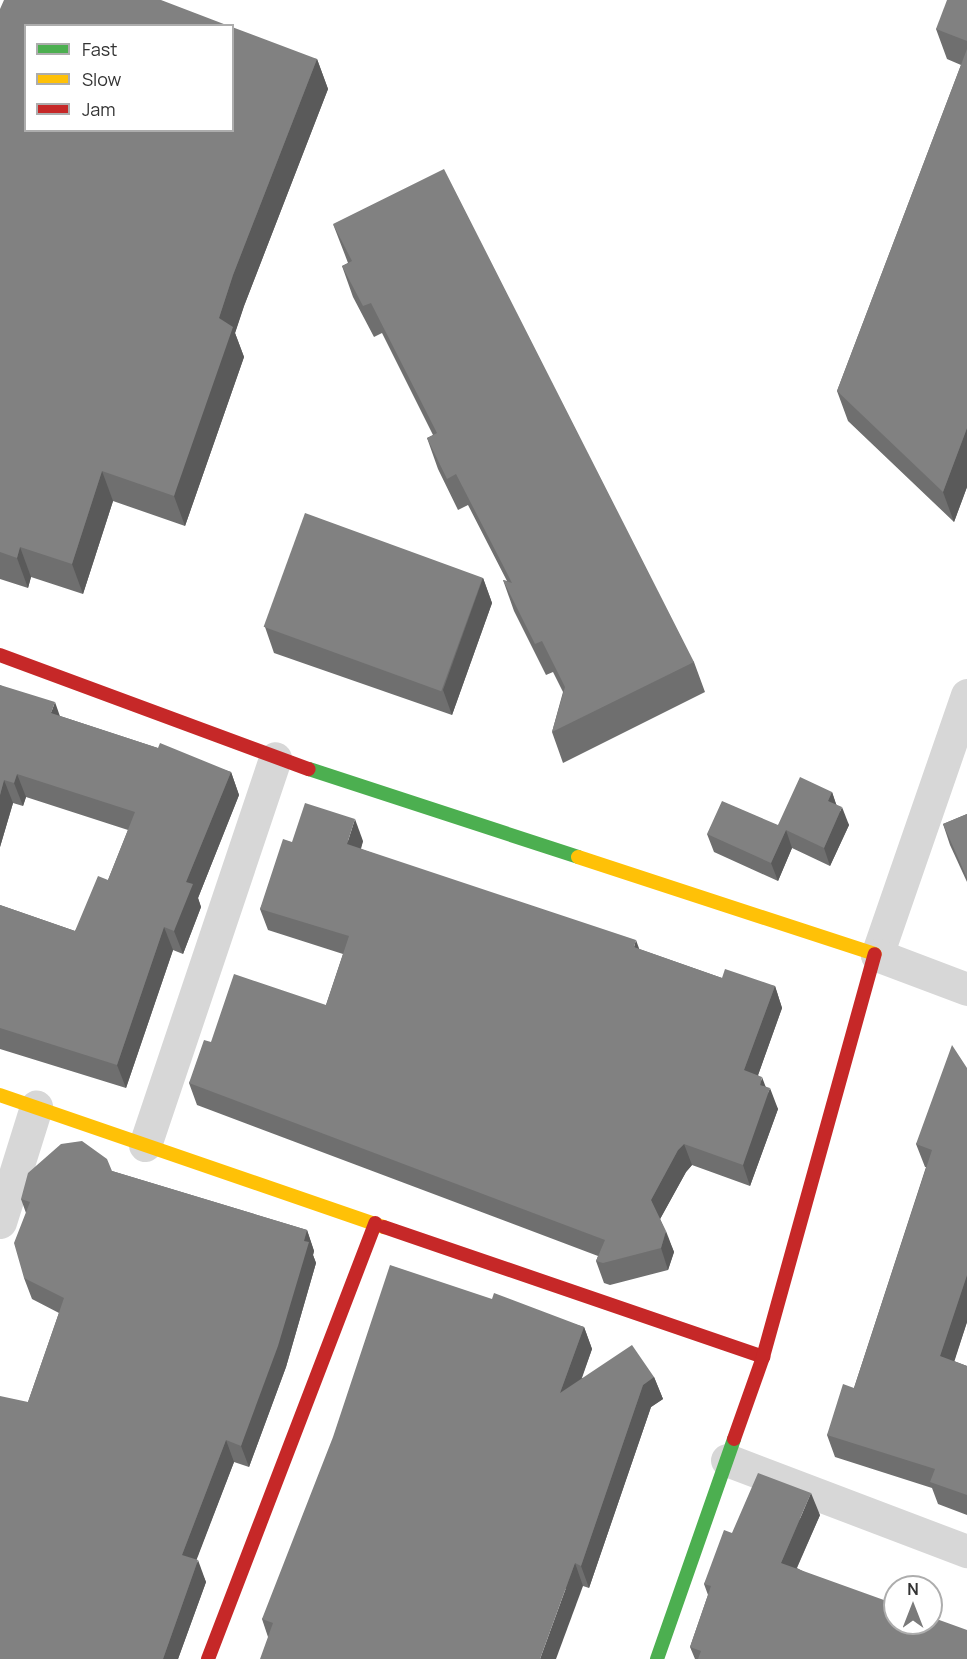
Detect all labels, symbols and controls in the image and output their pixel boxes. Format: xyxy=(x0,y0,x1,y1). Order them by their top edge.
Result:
legend xyxy=(24,24,234,132)
text: Fast xyxy=(82,37,117,61)
text: Slow xyxy=(82,67,121,91)
text: Jam xyxy=(82,97,116,121)
north arrow xyxy=(883,1575,943,1635)
text: N xyxy=(907,1578,919,1600)

